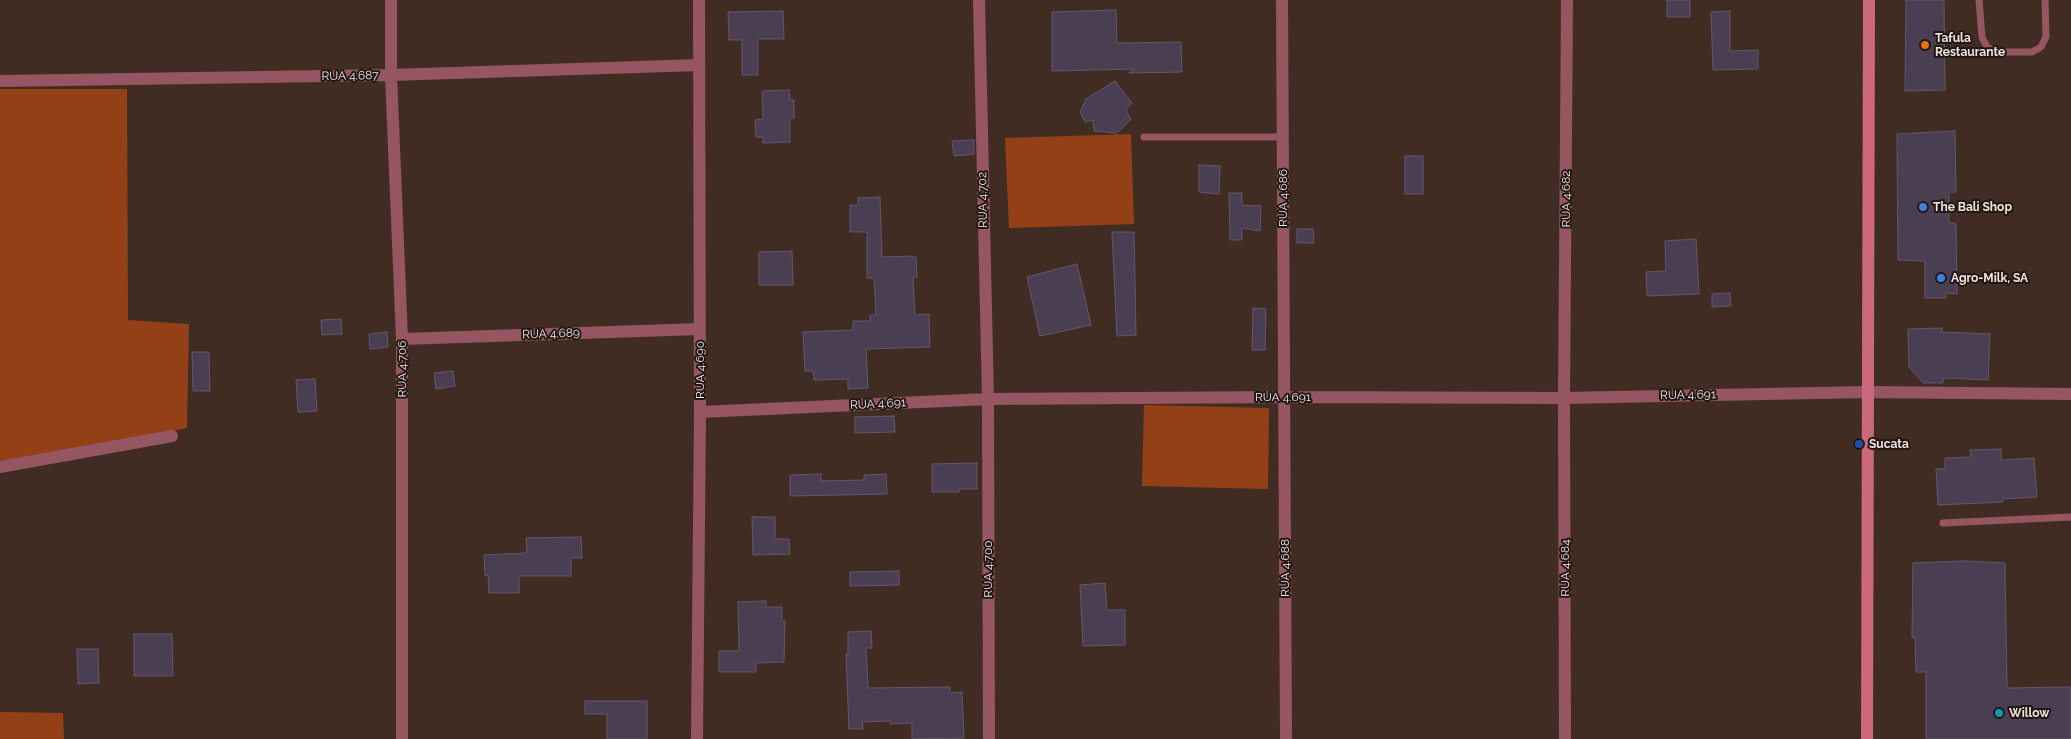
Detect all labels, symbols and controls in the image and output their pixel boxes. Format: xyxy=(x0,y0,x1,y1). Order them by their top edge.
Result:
place label: Tafula Restaurante xyxy=(1935,31,2005,59)
marker: Tafula Restaurante xyxy=(1919,39,1931,51)
street label: RUA 4.687 xyxy=(321,68,379,84)
street label: RUA 4.686 xyxy=(1276,169,1290,227)
street label: RUA 4.682 xyxy=(1559,170,1573,228)
street label: RUA 4.702 xyxy=(975,172,991,228)
place label: The Bali Shop xyxy=(1933,200,2012,214)
marker: The Bali Shop xyxy=(1917,201,1929,213)
place label: Agro-Milk, SA xyxy=(1951,271,2028,285)
marker: Agro-Milk, SA xyxy=(1935,272,1947,284)
street label: RUA 4.689 xyxy=(522,326,580,342)
street label: RUA 4.706 xyxy=(395,340,409,398)
street label: RUA 4.690 xyxy=(693,341,707,399)
street label: RUA 4.691 xyxy=(1660,387,1716,403)
street label: RUA 4.691 xyxy=(1255,390,1311,404)
street label: RUA 4.691 xyxy=(850,395,906,413)
place label: Sucata xyxy=(1869,437,1909,451)
marker: Sucata xyxy=(1853,438,1865,450)
street label: RUA 4.688 xyxy=(1278,539,1292,597)
street label: RUA 4.684 xyxy=(1558,539,1572,597)
street label: RUA 4.700 xyxy=(981,540,995,598)
place label: Willow xyxy=(2009,706,2049,720)
marker: Willow xyxy=(1993,707,2005,719)

